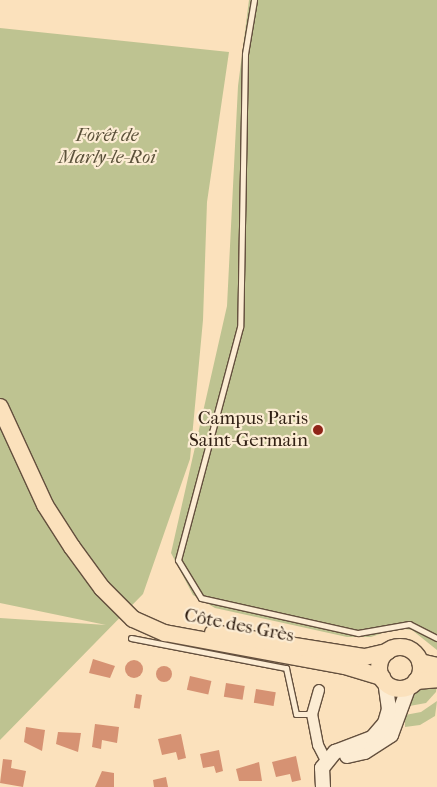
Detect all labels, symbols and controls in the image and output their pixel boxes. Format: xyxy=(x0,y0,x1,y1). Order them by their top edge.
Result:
park label: Forêt de Marly-le-Roi xyxy=(58,125,156,169)
place label: Campus Paris Saint-Germain xyxy=(189,408,308,452)
marker: Campus Paris Saint-Germain xyxy=(312,424,324,436)
street label: Côte des Grès xyxy=(182,604,296,648)

